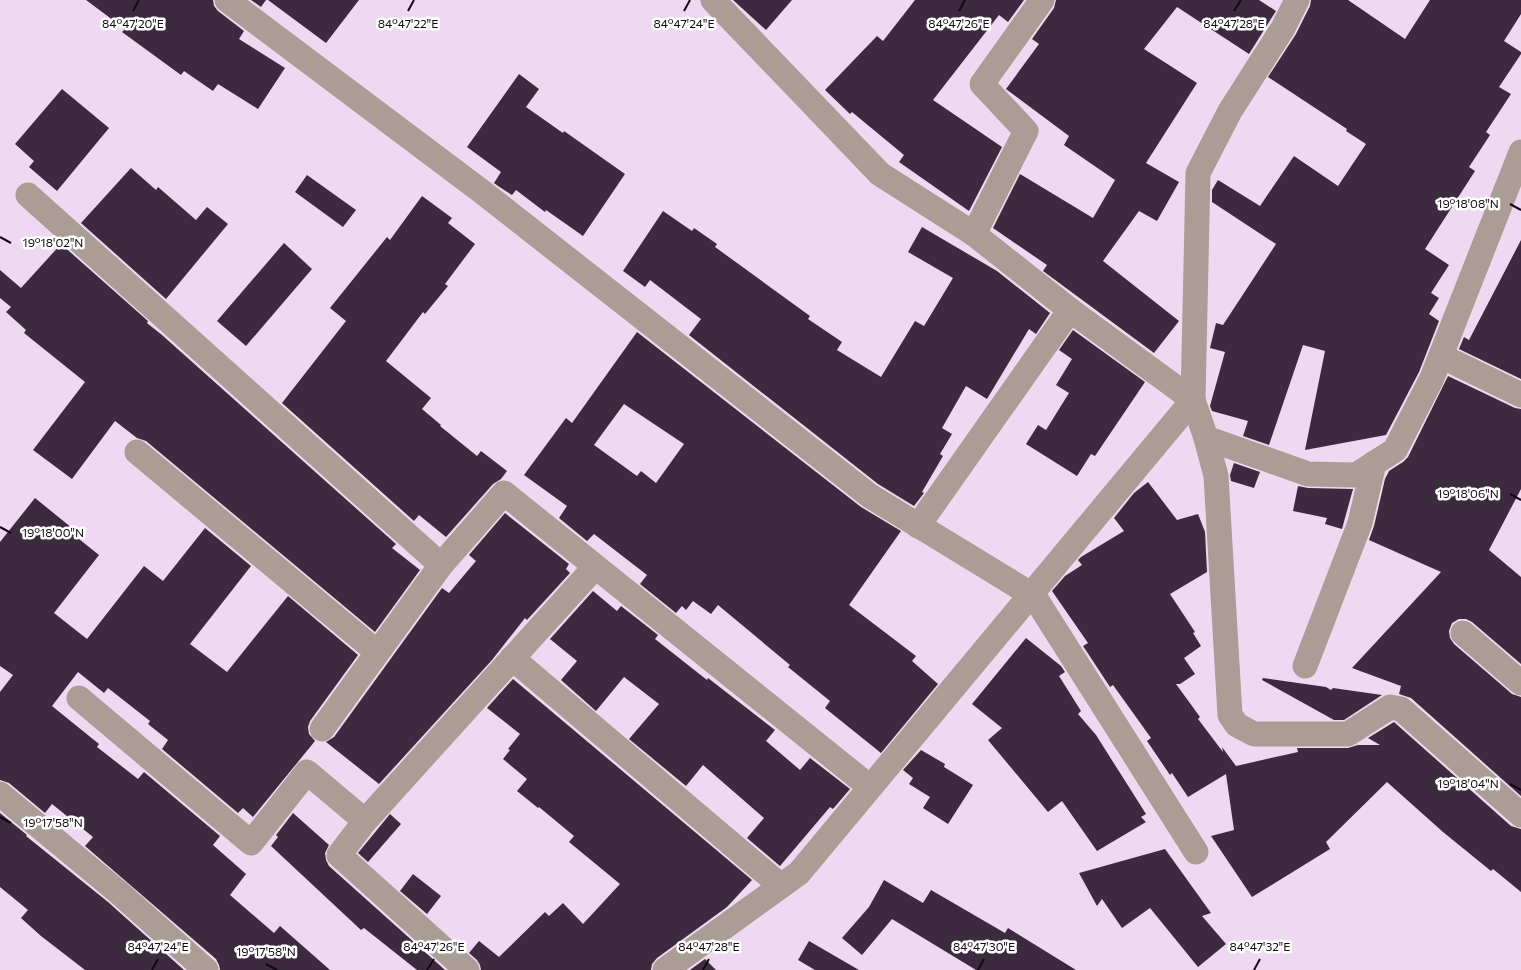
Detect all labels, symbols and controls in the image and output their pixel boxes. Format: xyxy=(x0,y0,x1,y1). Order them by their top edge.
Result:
text: 84°47'20"E xyxy=(102,16,164,30)
text: 84°47'22"E xyxy=(378,16,438,30)
text: 84°47'24"E xyxy=(653,16,715,30)
text: 84°47'26"E xyxy=(928,16,990,30)
text: 84°47'28"E xyxy=(1203,16,1265,30)
text: 19°18'08"N xyxy=(1437,196,1499,210)
text: 19°18'02"N xyxy=(23,235,83,249)
text: 19°18'06"N xyxy=(1437,486,1499,500)
text: 19°18'00"N xyxy=(22,525,84,539)
text: 19°18'04"N xyxy=(1437,776,1499,790)
text: 19°17'58"N xyxy=(23,815,83,829)
text: 84°47'24"E xyxy=(127,939,189,953)
text: 84°47'26"E xyxy=(403,939,465,953)
text: 84°47'28"E xyxy=(678,939,740,953)
text: 84°47'30"E xyxy=(953,939,1015,953)
text: 84°47'32"E xyxy=(1230,939,1290,953)
text: 19°17'58"N xyxy=(236,944,296,958)

